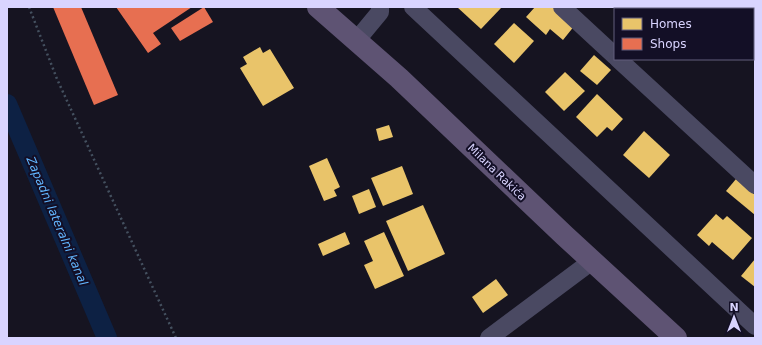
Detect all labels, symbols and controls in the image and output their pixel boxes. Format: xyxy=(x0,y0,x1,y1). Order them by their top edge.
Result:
legend xyxy=(614,8,754,60)
text: Homes xyxy=(650,17,692,31)
text: Shops xyxy=(650,37,686,51)
street label: Milana Rakića xyxy=(465,141,528,203)
water label: Zapadni lateralni kanal xyxy=(23,154,91,288)
north arrow xyxy=(714,297,754,337)
text: N xyxy=(729,301,739,314)

